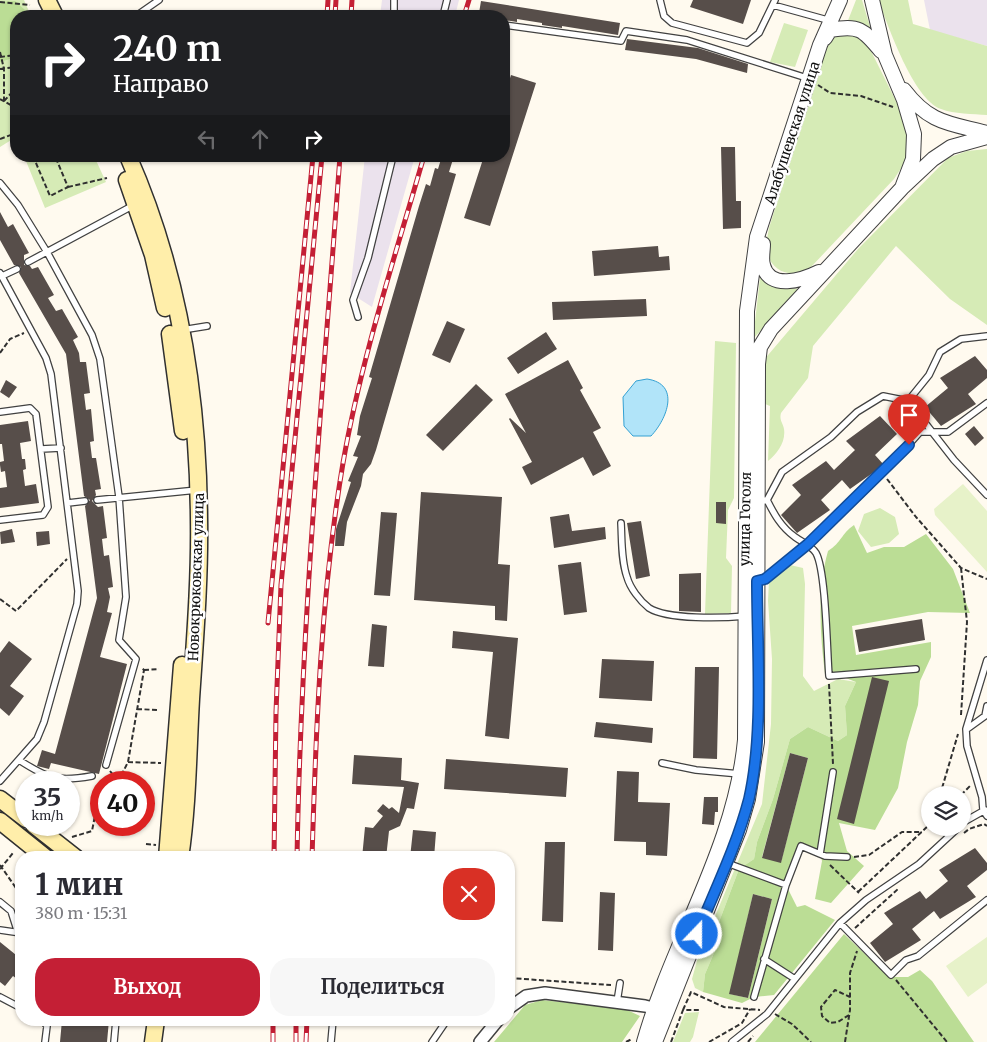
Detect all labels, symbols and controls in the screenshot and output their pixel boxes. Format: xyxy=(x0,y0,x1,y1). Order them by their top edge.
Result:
text: 240 m xyxy=(113,27,221,71)
icon: right xyxy=(30,30,95,95)
street label: Алабушевская улица xyxy=(760,59,824,208)
text: Направо xyxy=(113,70,209,98)
icon: left xyxy=(193,125,221,153)
icon: ahead xyxy=(246,125,274,153)
icon: right xyxy=(299,125,327,153)
pin xyxy=(888,394,930,445)
icon: arrive xyxy=(895,401,923,429)
street label: улица Гоголя xyxy=(735,472,755,566)
street label: Новокрюковская улица xyxy=(184,492,208,662)
speed limit sign: 40 xyxy=(90,771,155,836)
text: 35 xyxy=(34,781,61,813)
map controls xyxy=(921,786,971,836)
button: layers xyxy=(921,786,971,836)
text: km/h xyxy=(32,808,63,823)
text: 1 мин xyxy=(35,865,123,903)
button: close xyxy=(443,868,495,920)
text: 380 m · 15:31 xyxy=(35,903,127,923)
position arrow xyxy=(670,907,722,959)
button: Выход xyxy=(35,958,260,1016)
button: Поделиться xyxy=(270,958,495,1016)

